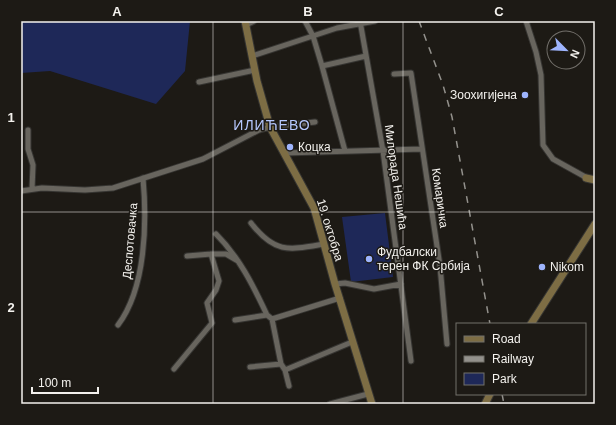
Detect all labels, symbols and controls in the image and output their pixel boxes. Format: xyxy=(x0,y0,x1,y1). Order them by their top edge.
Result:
text: A xyxy=(112,4,122,19)
text: B xyxy=(303,4,313,19)
text: C xyxy=(494,4,504,19)
north arrow xyxy=(546,30,586,70)
text: N xyxy=(568,48,582,60)
place label: Зоохигијена xyxy=(450,88,517,102)
marker: Зоохигијена xyxy=(520,90,530,100)
text: 1 xyxy=(7,110,15,125)
district label: ИЛИЋЕВО xyxy=(233,117,311,133)
street label: Милорада Нешића xyxy=(382,124,410,231)
place label: Коцка xyxy=(298,140,331,154)
marker: Коцка xyxy=(285,142,295,152)
street label: Комаричка xyxy=(429,167,451,229)
street label: 19. октобра xyxy=(314,197,346,263)
street label: Деспотовачка xyxy=(120,202,140,280)
place label: Фудбалски терен ФК Србија xyxy=(377,245,470,273)
marker: Фудбалски терен ФК Србија xyxy=(364,254,374,264)
place label: Nikom xyxy=(550,260,584,274)
marker: Nikom xyxy=(537,262,547,272)
text: 2 xyxy=(7,300,15,315)
legend xyxy=(456,323,586,395)
text: Road xyxy=(492,332,521,346)
text: Railway xyxy=(492,352,534,366)
scale bar xyxy=(32,369,98,395)
text: Park xyxy=(492,372,518,386)
text: 100 m xyxy=(38,376,71,390)

